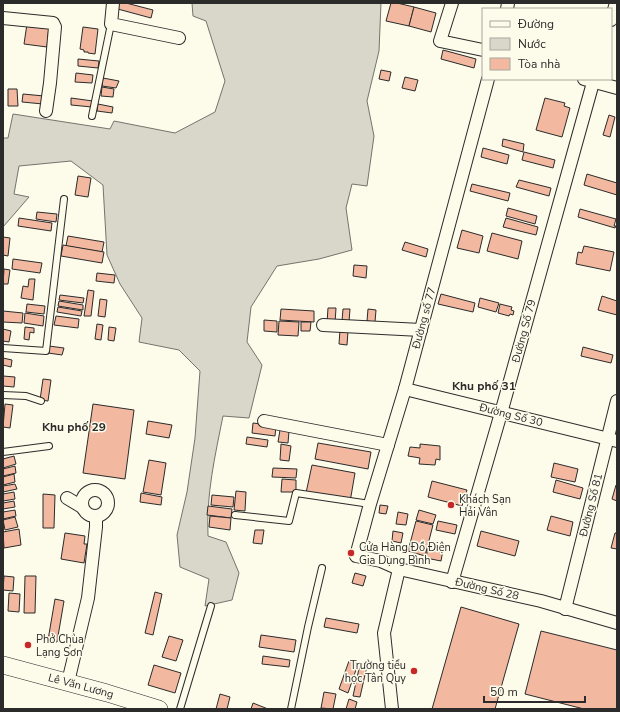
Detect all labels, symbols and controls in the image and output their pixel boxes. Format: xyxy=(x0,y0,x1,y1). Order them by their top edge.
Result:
legend xyxy=(482,8,612,80)
text: Đường xyxy=(517,16,554,32)
text: Nước xyxy=(518,36,546,52)
text: Tòa nhà xyxy=(518,56,560,72)
street label: Đường số 77 xyxy=(408,285,439,352)
street label: Đường Số 79 xyxy=(508,298,540,365)
district label: Khu phố 31 xyxy=(452,378,516,394)
street label: Đường Số 30 xyxy=(477,400,545,430)
district label: Khu phố 29 xyxy=(42,419,106,435)
street label: Đường Số 81 xyxy=(576,472,606,539)
place label: Khách Sạn Hải Vân xyxy=(459,492,511,520)
marker: Khách Sạn Hải Vân xyxy=(446,500,456,510)
place label: Cửa Hàng Đồ Điện Gia Dụng Bình xyxy=(359,540,451,568)
marker: Cửa Hàng Đồ Điện Gia Dụng Bình xyxy=(346,548,356,558)
street label: Đường Số 28 xyxy=(453,574,521,604)
place label: Phở Chùa Lạng Sơn xyxy=(36,632,84,660)
marker: Phở Chùa Lạng Sơn xyxy=(23,640,33,650)
place label: Trường tiểu học Tân Quy xyxy=(345,658,406,686)
marker: Trường tiểu học Tân Quy xyxy=(409,666,419,676)
street label: Lê Văn Lương xyxy=(47,670,115,702)
scale bar xyxy=(484,678,585,704)
text: 50 m xyxy=(490,684,518,700)

